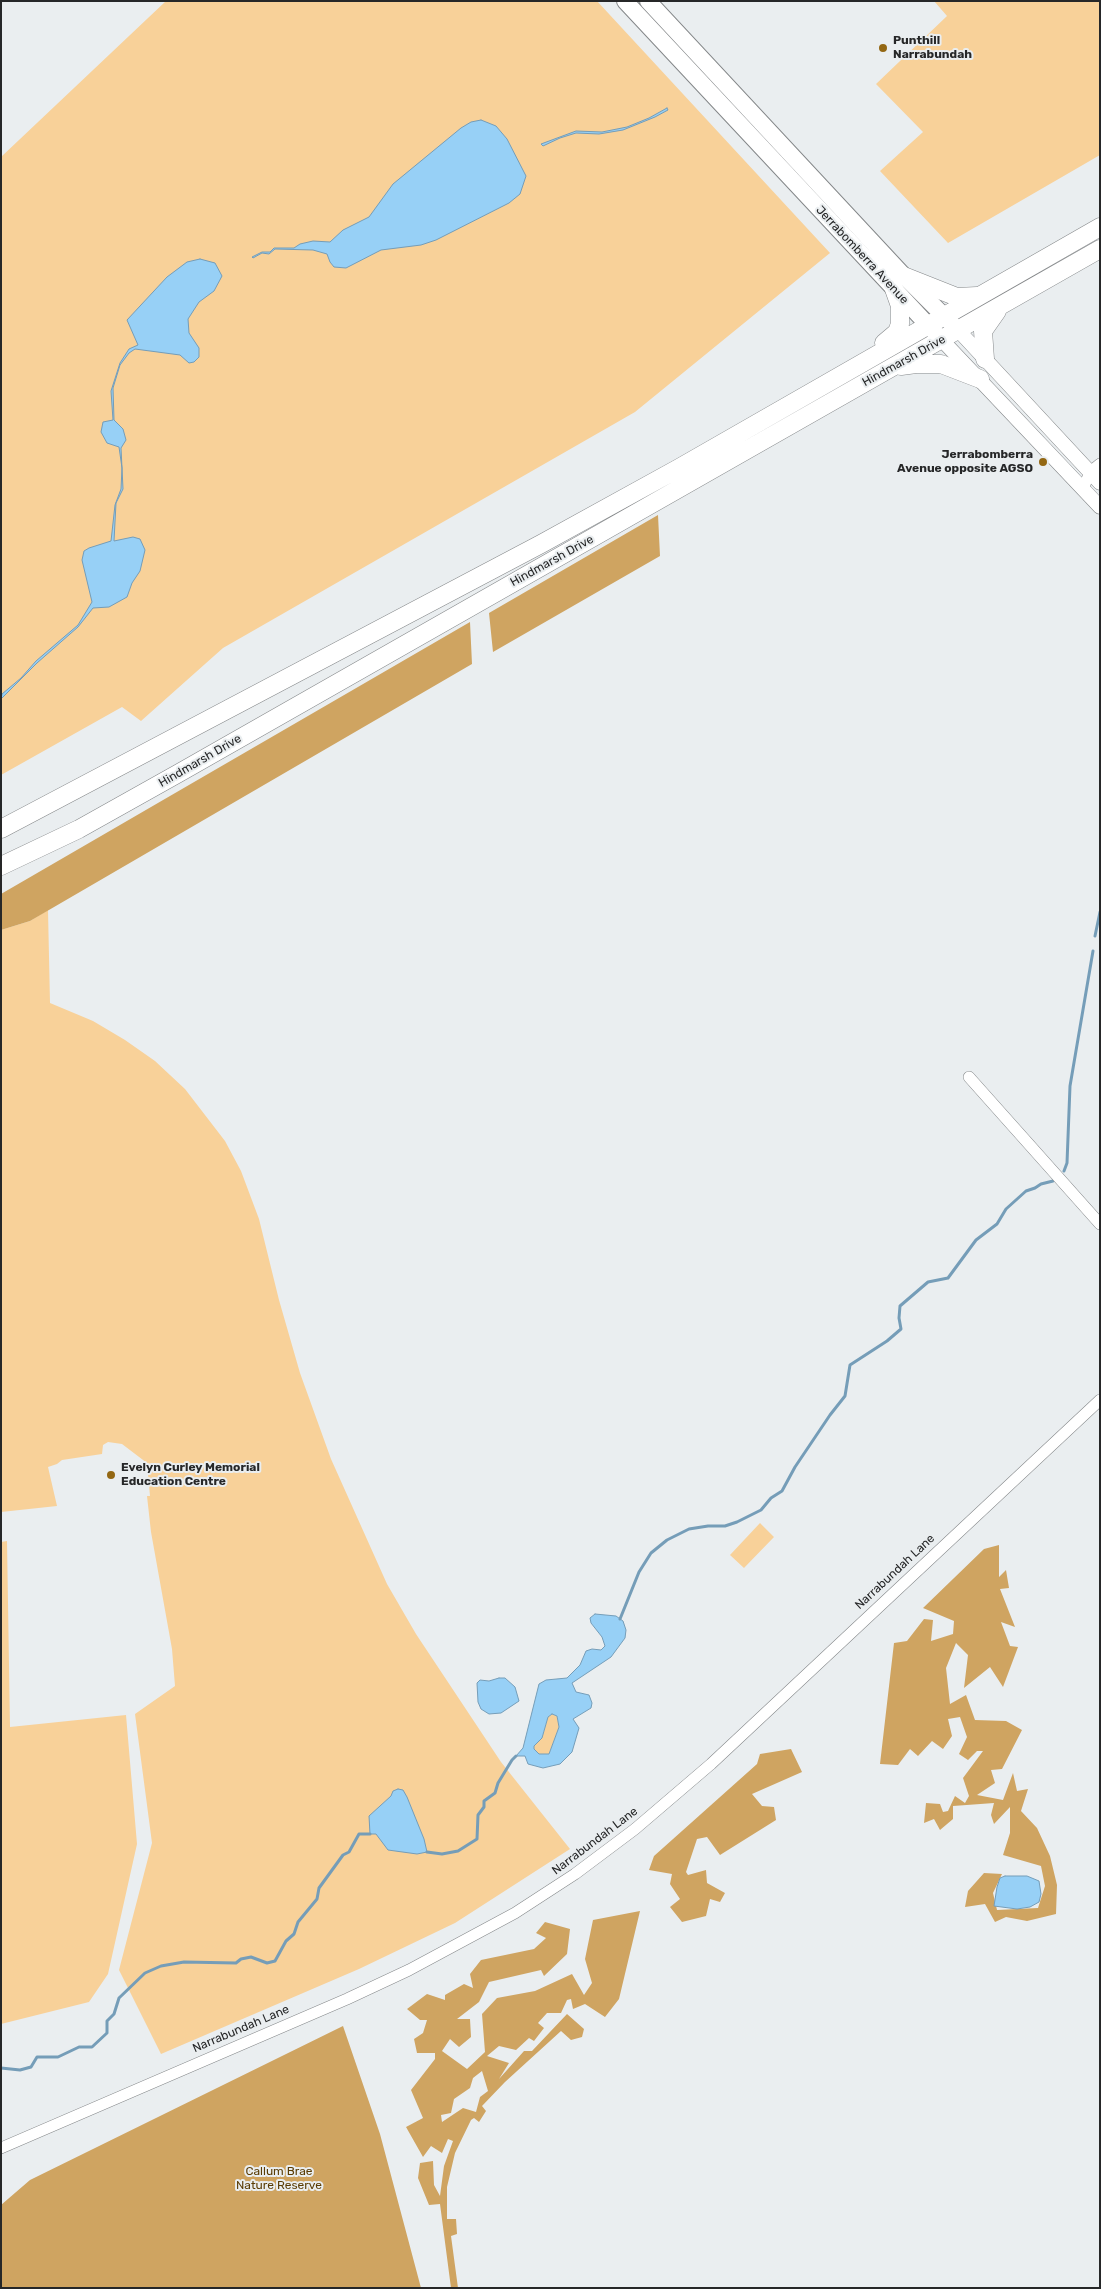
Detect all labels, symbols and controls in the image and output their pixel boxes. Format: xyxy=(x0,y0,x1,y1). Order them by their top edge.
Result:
place label: Punthill Narrabundah xyxy=(893,34,972,62)
marker: Punthill Narrabundah xyxy=(877,42,889,54)
street label: Jerrabomberra Avenue xyxy=(813,203,911,307)
street label: Hindmarsh Drive xyxy=(860,332,948,390)
place label: Jerrabomberra Avenue opposite AGSO xyxy=(897,448,1033,476)
marker: Jerrabomberra Avenue opposite AGSO xyxy=(1037,456,1049,468)
street label: Hindmarsh Drive xyxy=(508,532,596,590)
street label: Hindmarsh Drive xyxy=(156,732,244,790)
place label: Evelyn Curley Memorial Education Centre xyxy=(121,1461,260,1489)
marker: Evelyn Curley Memorial Education Centre xyxy=(105,1469,117,1481)
street label: Narrabundah Lane xyxy=(852,1531,938,1613)
street label: Narrabundah Lane xyxy=(549,1804,641,1878)
street label: Narrabundah Lane xyxy=(190,2002,292,2056)
park label: Callum Brae Nature Reserve xyxy=(236,2165,322,2193)

